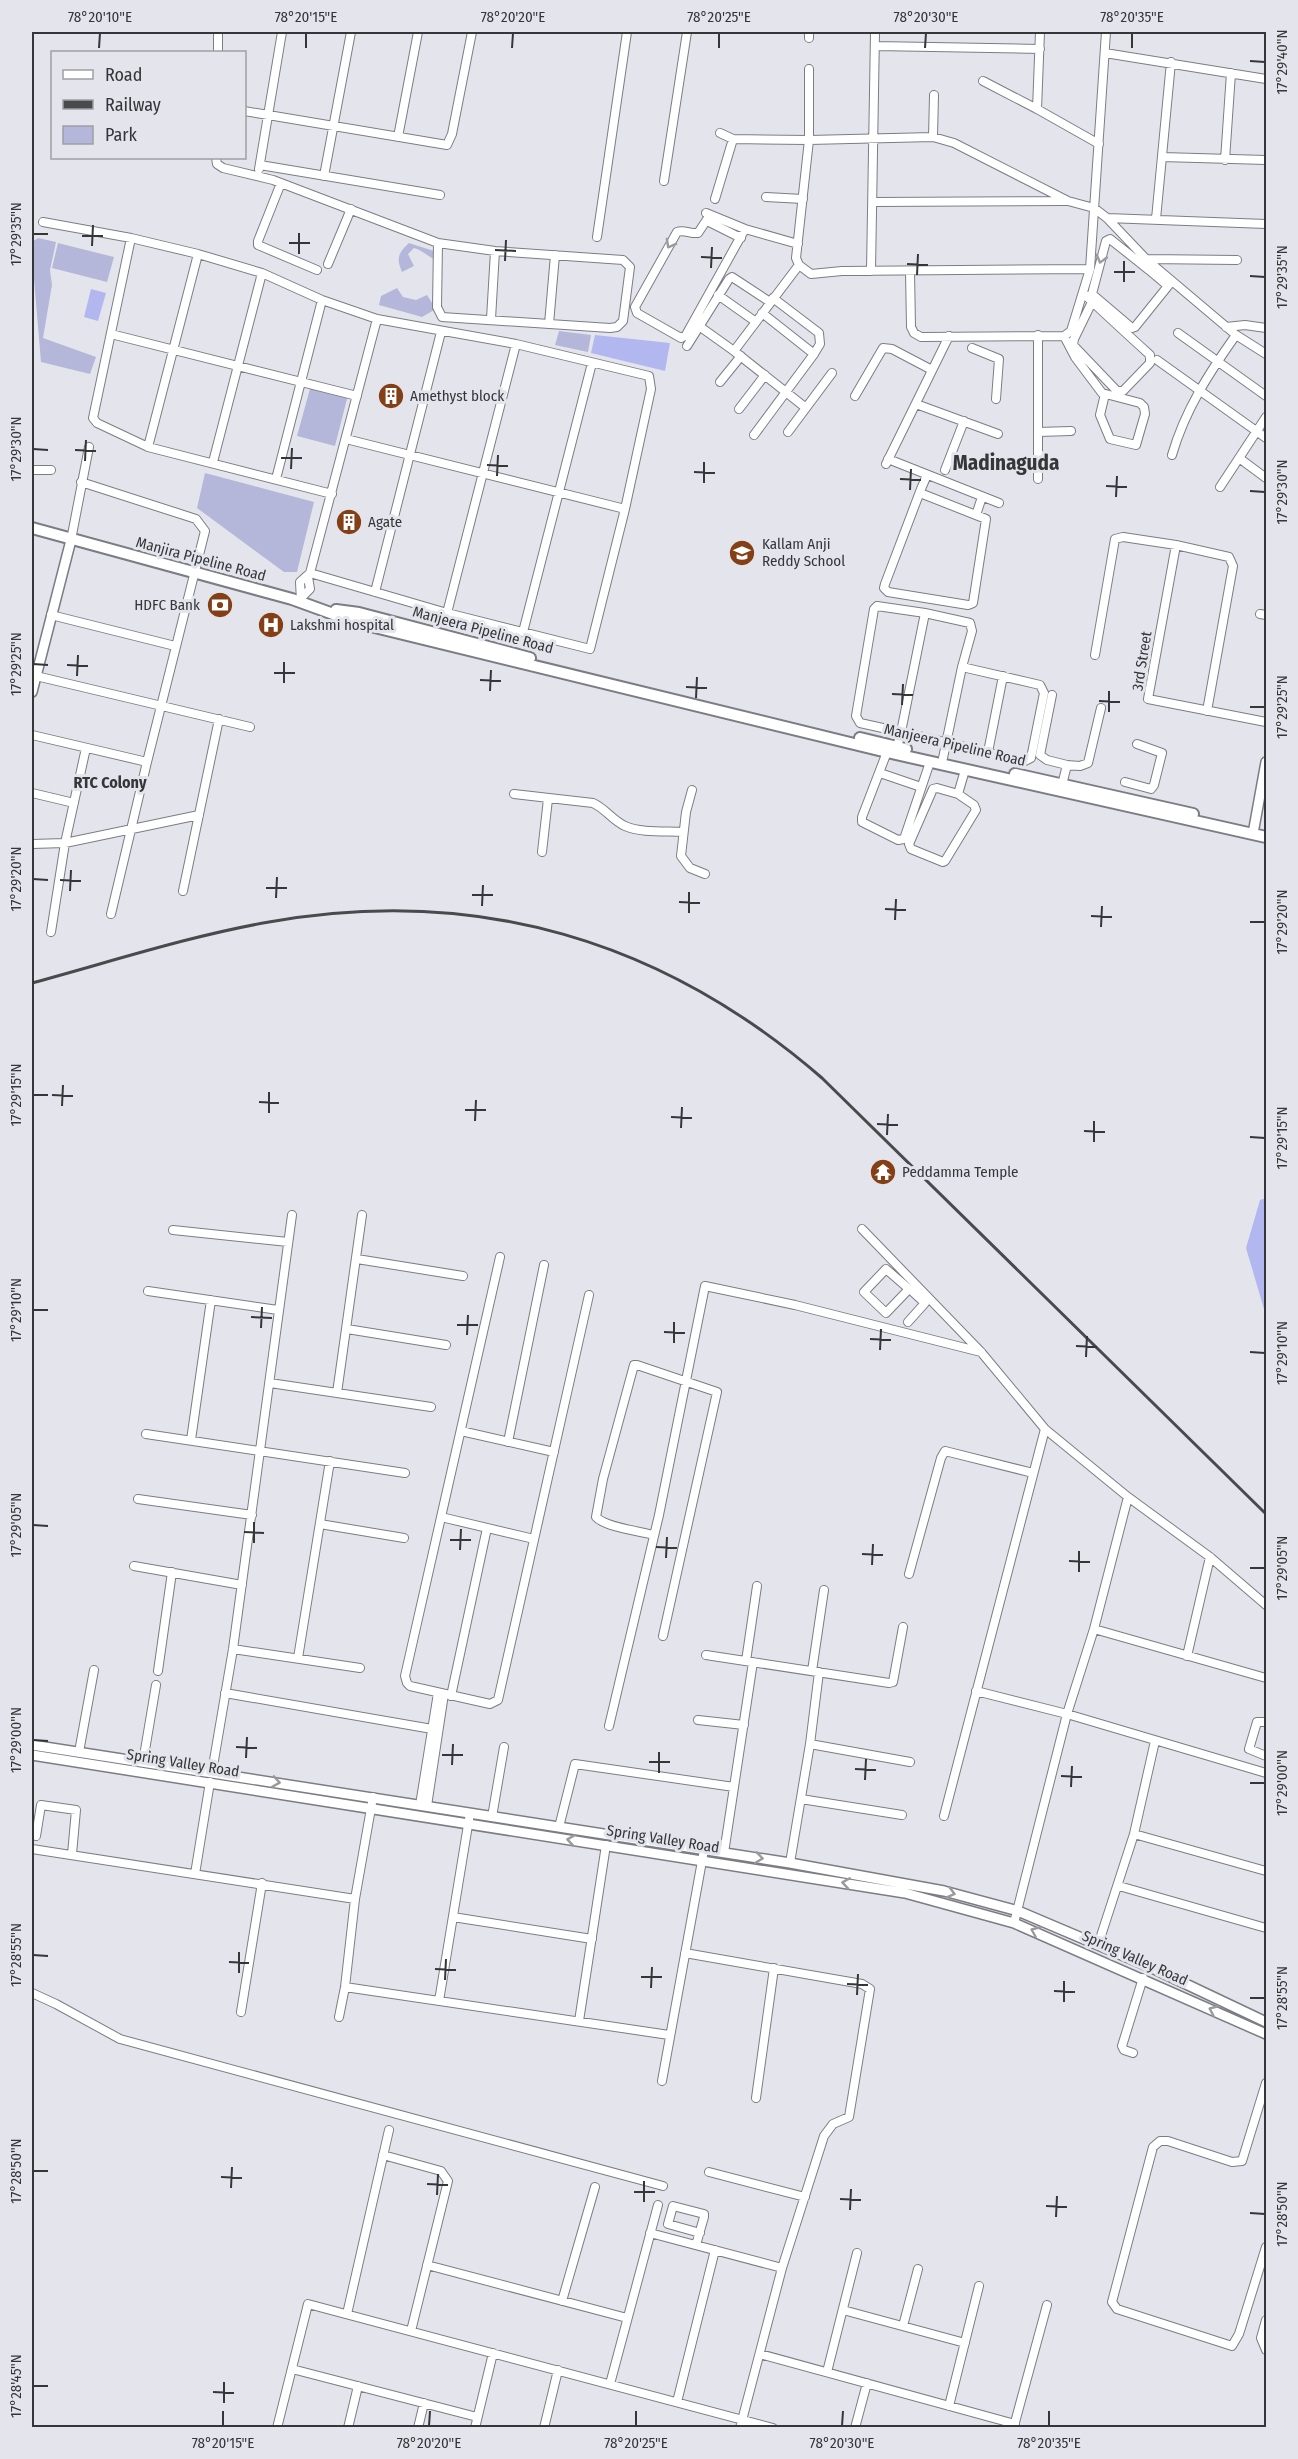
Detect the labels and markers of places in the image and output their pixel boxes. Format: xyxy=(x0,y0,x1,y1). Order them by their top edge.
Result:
building icon: Amethyst block xyxy=(376,381,406,411)
place label: Amethyst block xyxy=(410,387,504,405)
building icon: Agate xyxy=(334,507,364,537)
place label: Agate xyxy=(368,513,402,531)
place label: Kallam Anji Reddy School xyxy=(762,535,845,570)
school or university icon: Kallam Anji Reddy School xyxy=(727,538,757,568)
bank icon: HDFC Bank xyxy=(205,590,235,620)
place label: HDFC Bank xyxy=(134,596,200,614)
hospital icon: Lakshmi hospital xyxy=(256,610,286,640)
place label: Lakshmi hospital xyxy=(290,616,394,634)
temple icon: Peddamma Temple xyxy=(868,1157,898,1187)
place label: Peddamma Temple xyxy=(902,1163,1019,1181)

